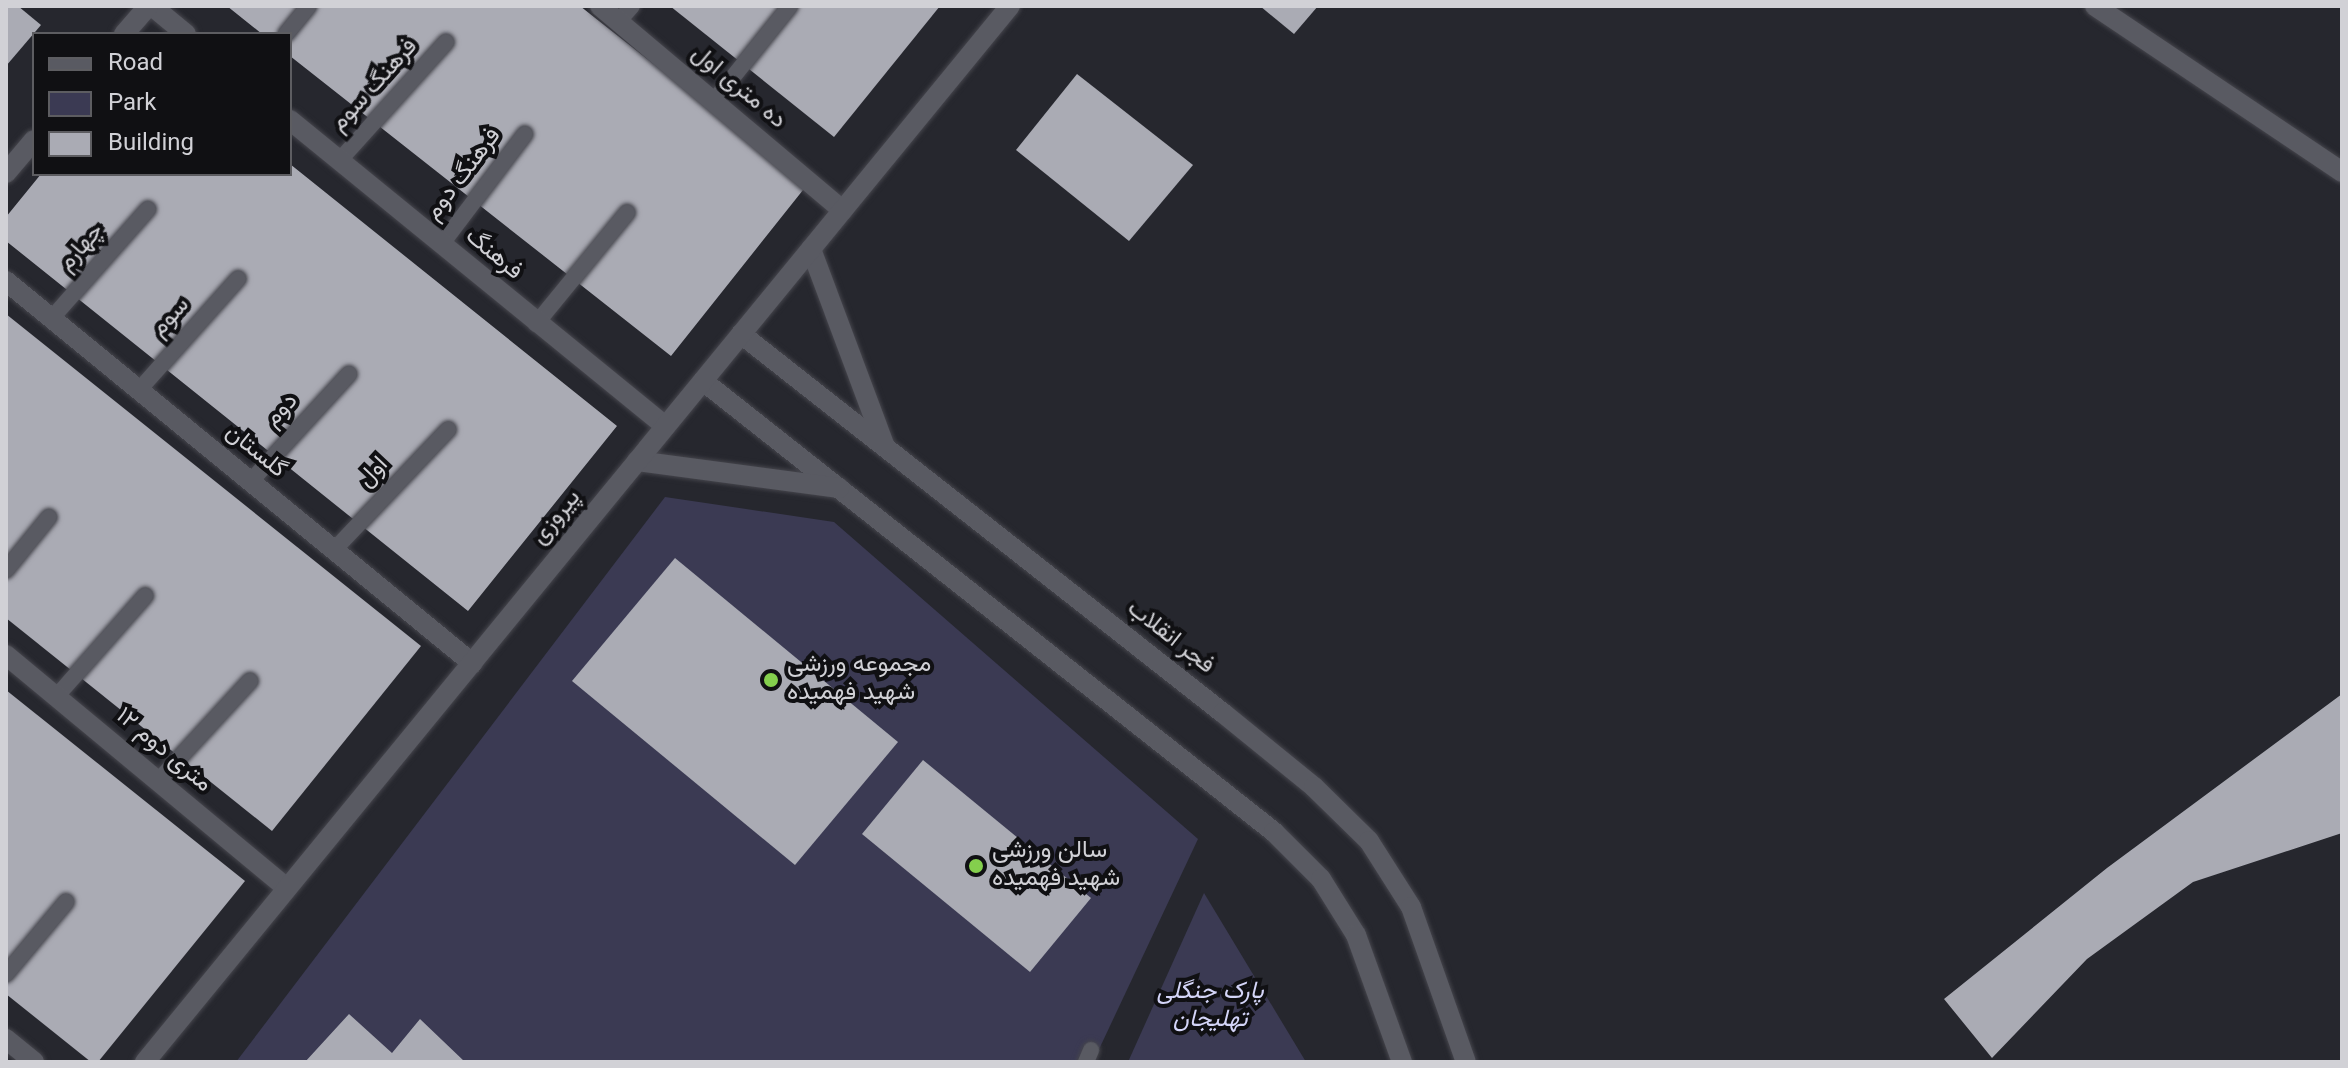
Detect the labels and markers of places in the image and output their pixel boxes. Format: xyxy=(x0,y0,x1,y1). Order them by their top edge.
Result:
place label: مجموعه ورزشی شهید فهمیده xyxy=(787,652,931,708)
marker: مجموعه ورزشی شهید فهمیده xyxy=(762,671,780,689)
place label: سالن ورزشی شهید فهمیده xyxy=(992,838,1120,894)
marker: سالن ورزشی شهید فهمیده xyxy=(967,857,985,875)

